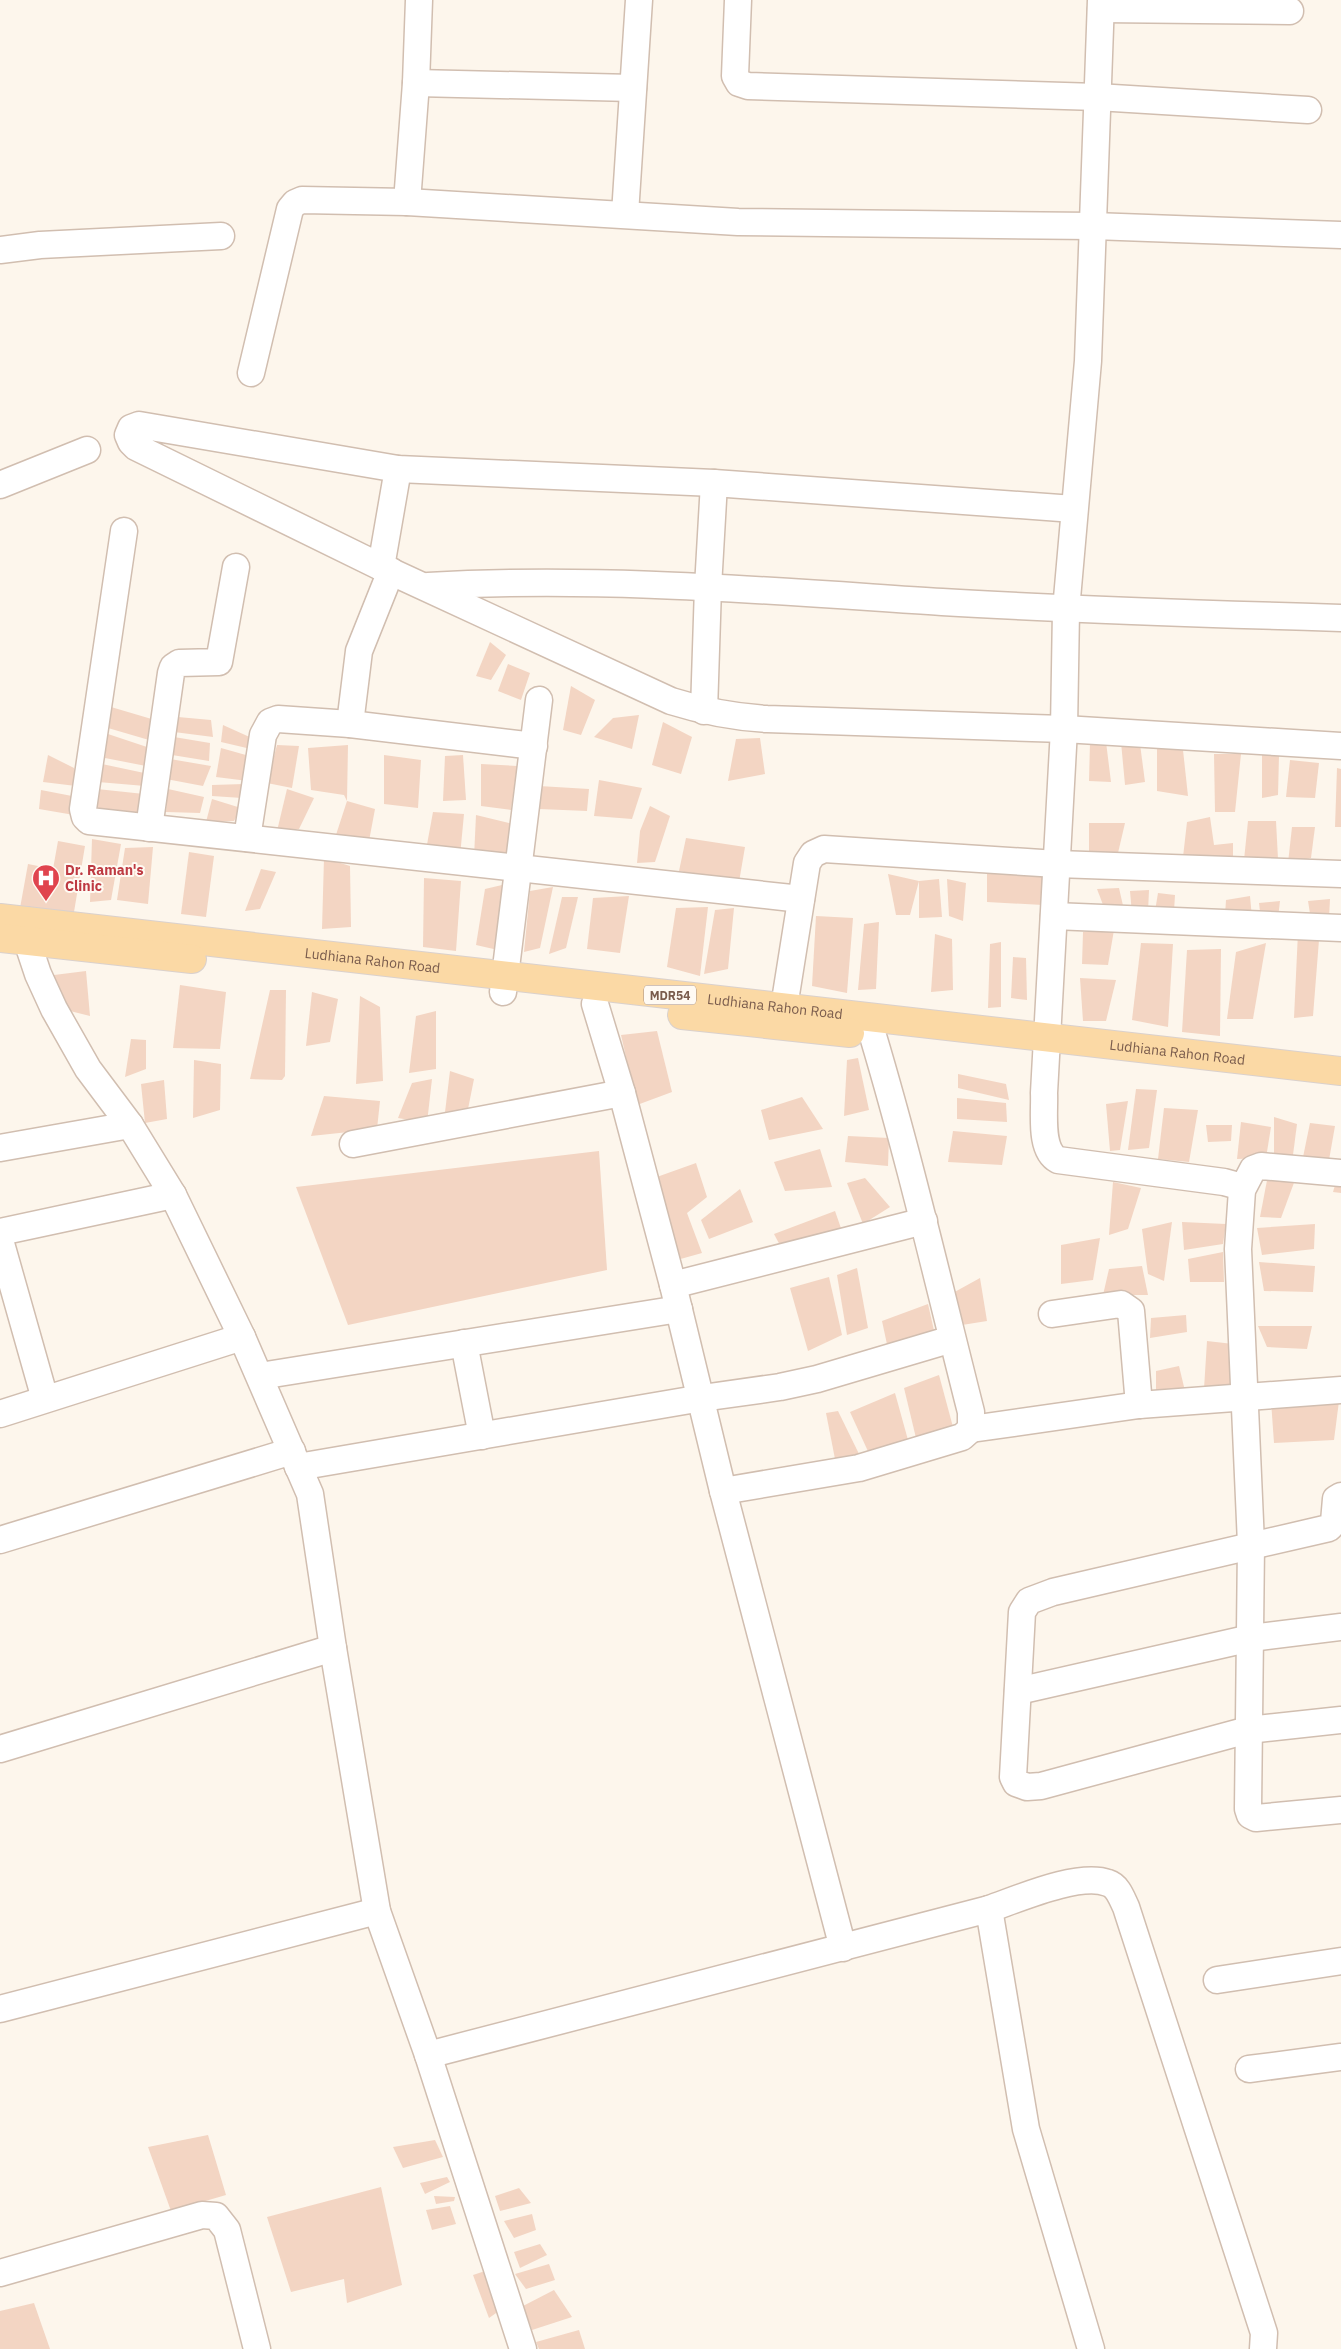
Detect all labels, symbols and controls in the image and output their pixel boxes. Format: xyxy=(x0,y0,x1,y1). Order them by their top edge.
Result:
place label: Dr. Raman's Clinic xyxy=(65,861,144,895)
hospital icon: Dr. Raman's Clinic xyxy=(31,863,61,902)
street label: Ludhiana Rahon Road xyxy=(304,944,441,977)
road number: MDR54 xyxy=(644,986,696,1004)
street label: Ludhiana Rahon Road xyxy=(706,990,844,1023)
street label: Ludhiana Rahon Road xyxy=(1109,1036,1246,1069)

